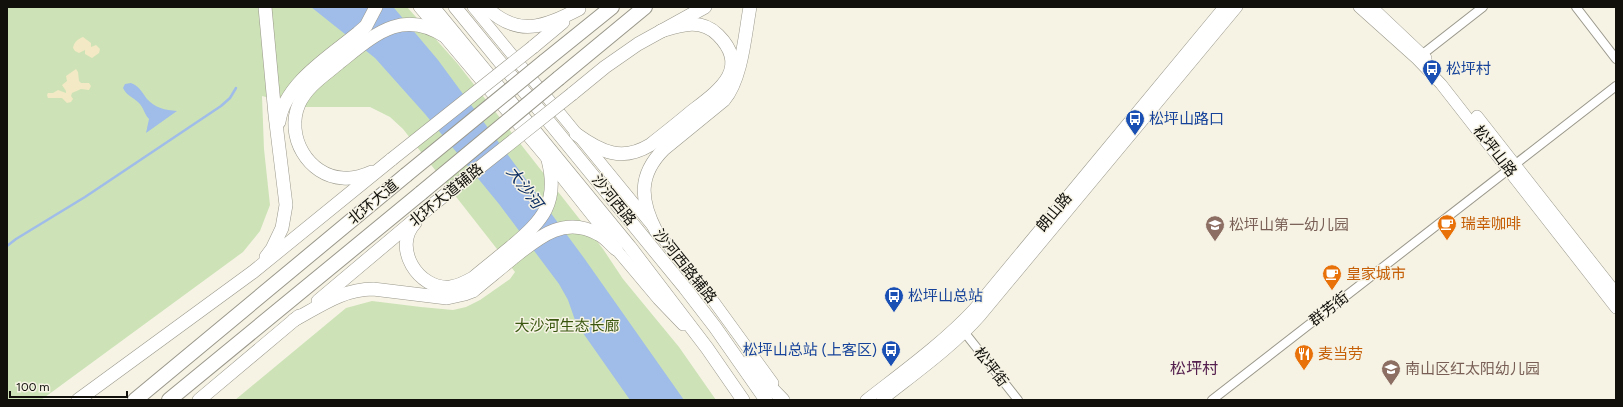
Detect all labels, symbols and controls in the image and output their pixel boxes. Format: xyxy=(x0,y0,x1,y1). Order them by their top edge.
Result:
bus stop icon: 松坪村 xyxy=(1421,58,1443,86)
place label: 松坪村 xyxy=(1446,60,1491,78)
bus stop icon: 松坪山路口 xyxy=(1124,108,1146,136)
place label: 松坪山路口 xyxy=(1149,110,1224,128)
street label: 松坪山路 xyxy=(1469,122,1521,180)
street label: 北环大道辅路 xyxy=(405,160,487,230)
water label: 大沙河 xyxy=(503,162,548,215)
street label: 沙河西路 xyxy=(588,171,640,229)
street label: 北环大道 xyxy=(344,176,402,228)
street label: 朗山路 xyxy=(1033,189,1075,235)
cafe icon: 瑞幸咖啡 xyxy=(1436,213,1458,241)
school or university icon: 松坪山第一幼儿园 xyxy=(1204,214,1226,242)
place label: 瑞幸咖啡 xyxy=(1461,215,1521,233)
place label: 松坪山第一幼儿园 xyxy=(1229,216,1349,234)
street label: 沙河西路辅路 xyxy=(650,225,720,307)
cafe icon: 皇家城市 xyxy=(1321,263,1343,291)
place label: 皇家城市 xyxy=(1346,265,1406,283)
bus stop icon: 松坪山总站 xyxy=(883,285,905,313)
place label: 松坪山总站 xyxy=(908,287,983,305)
street label: 群芳街 xyxy=(1306,288,1352,330)
park label: 大沙河生态长廊 xyxy=(514,317,620,335)
bus stop icon: 松坪山总站 (上客区) xyxy=(880,339,902,367)
place label: 松坪山总站 (上客区) xyxy=(743,341,877,359)
restaurant icon: 麦当劳 xyxy=(1293,343,1315,371)
street label: 松坪街 xyxy=(970,344,1012,390)
place label: 麦当劳 xyxy=(1318,345,1363,363)
school or university icon: 南山区红太阳幼儿园 xyxy=(1380,358,1402,386)
district label: 松坪村 xyxy=(1170,359,1218,378)
place label: 南山区红太阳幼儿园 xyxy=(1405,360,1540,378)
scale bar xyxy=(10,373,127,399)
text: 100 m xyxy=(16,380,50,394)

